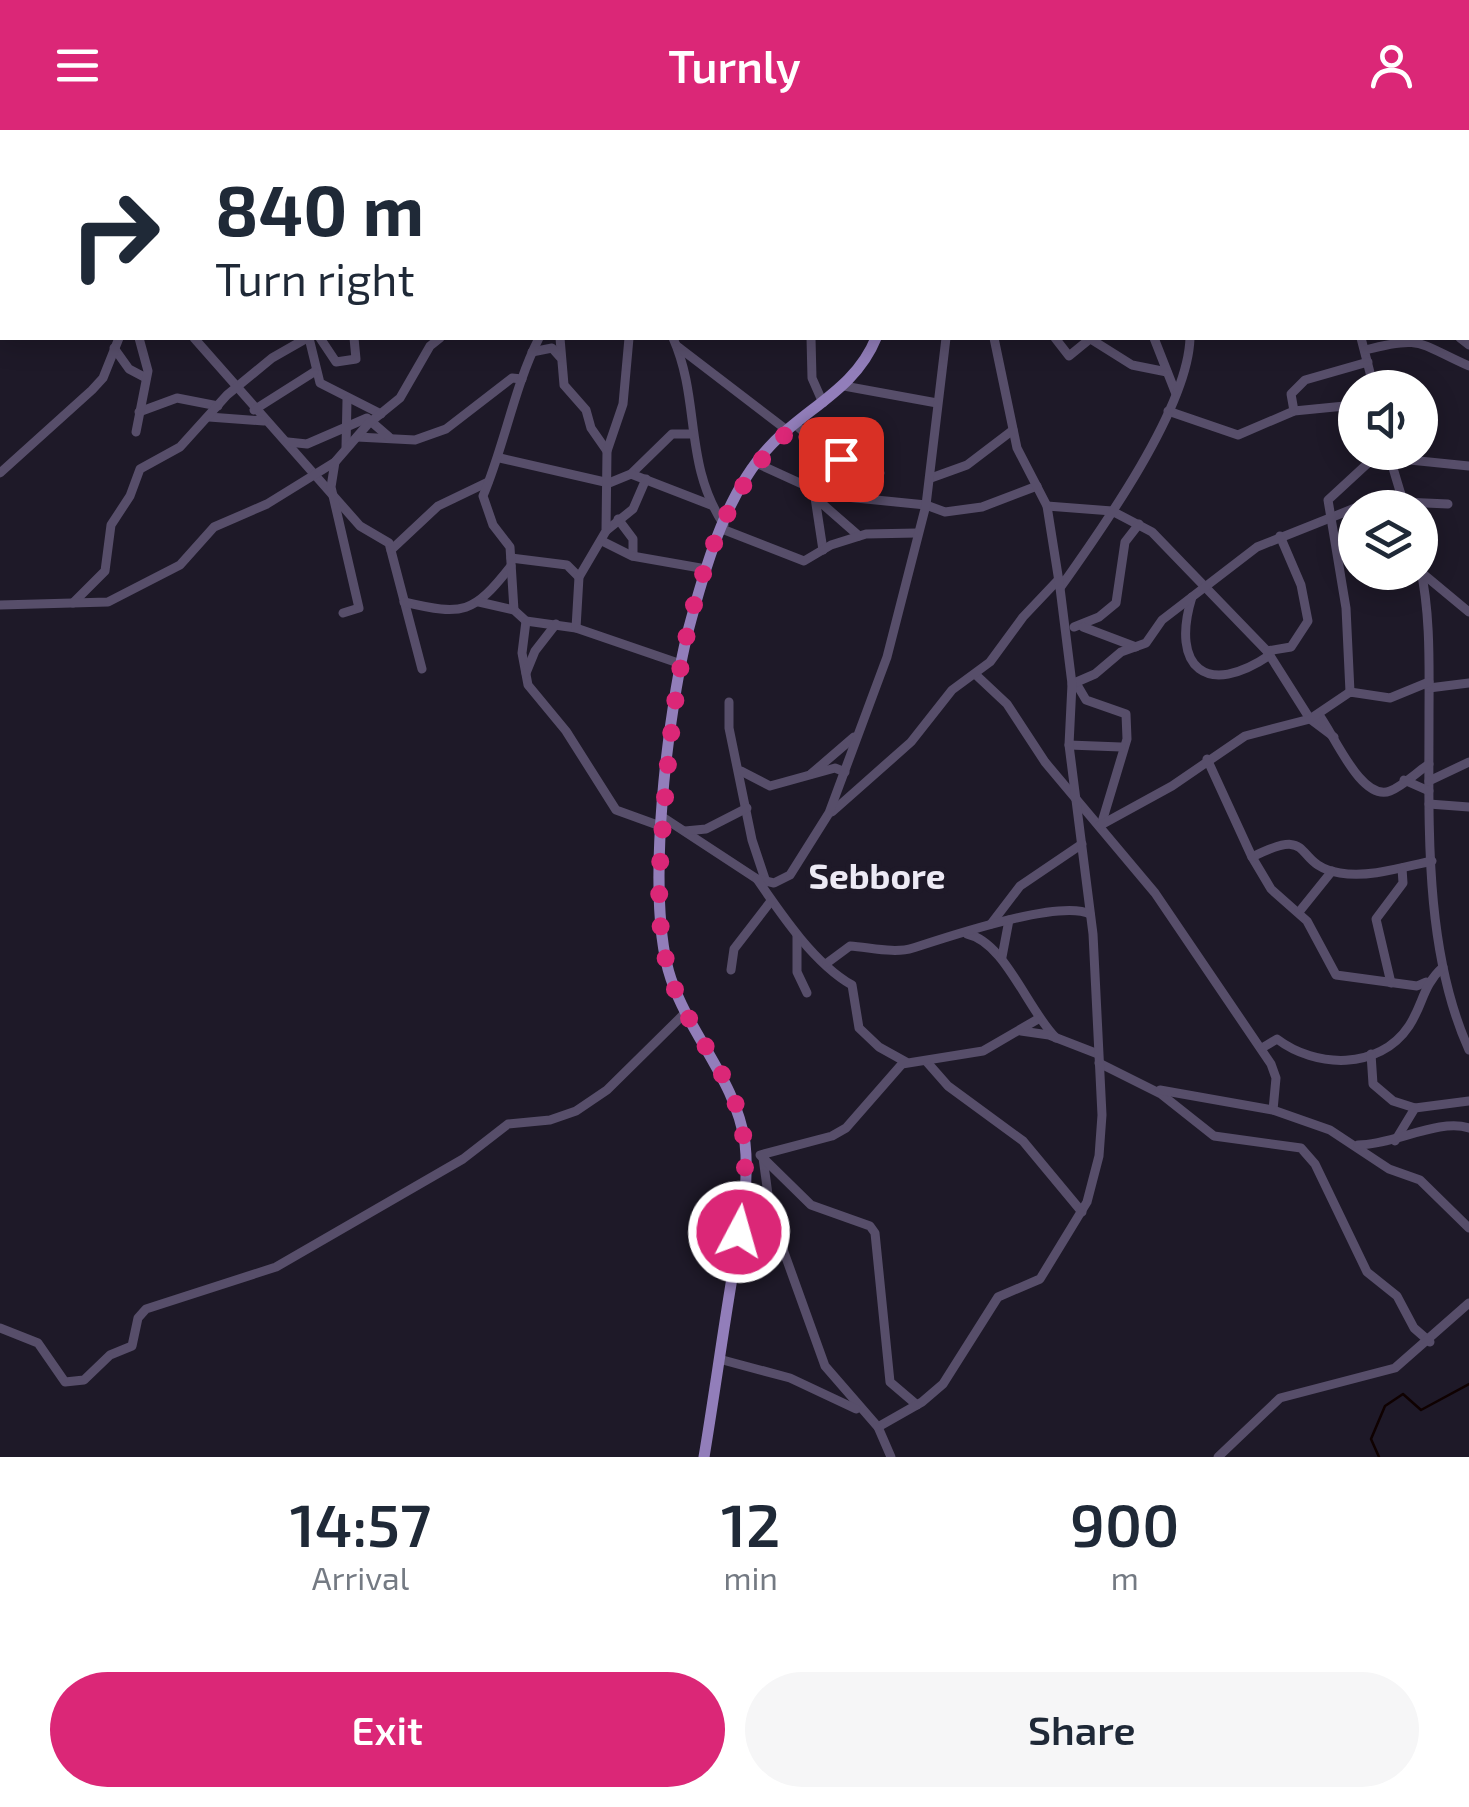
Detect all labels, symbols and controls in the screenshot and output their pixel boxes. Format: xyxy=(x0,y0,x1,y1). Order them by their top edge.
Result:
icon: menu xyxy=(50,38,105,93)
text: Turnly xyxy=(668,38,801,92)
icon: person xyxy=(1364,38,1419,93)
text: 840 m xyxy=(215,166,424,250)
icon: right xyxy=(50,170,180,300)
text: Turn right xyxy=(215,251,415,305)
map controls xyxy=(1338,370,1438,590)
button: sound xyxy=(1338,370,1438,470)
pin xyxy=(799,417,884,502)
icon: arrive xyxy=(814,432,869,487)
button: layers xyxy=(1338,490,1438,590)
district label: Sebbore xyxy=(809,854,945,896)
position arrow xyxy=(687,1180,791,1284)
text: 14:57 xyxy=(290,1487,431,1559)
text: 12 xyxy=(721,1487,780,1559)
text: 900 xyxy=(1070,1487,1179,1559)
text: Arrival xyxy=(312,1558,409,1596)
text: min xyxy=(723,1558,778,1596)
text: m xyxy=(1111,1558,1139,1596)
button: Exit xyxy=(50,1672,725,1787)
button: Share xyxy=(745,1672,1419,1787)

